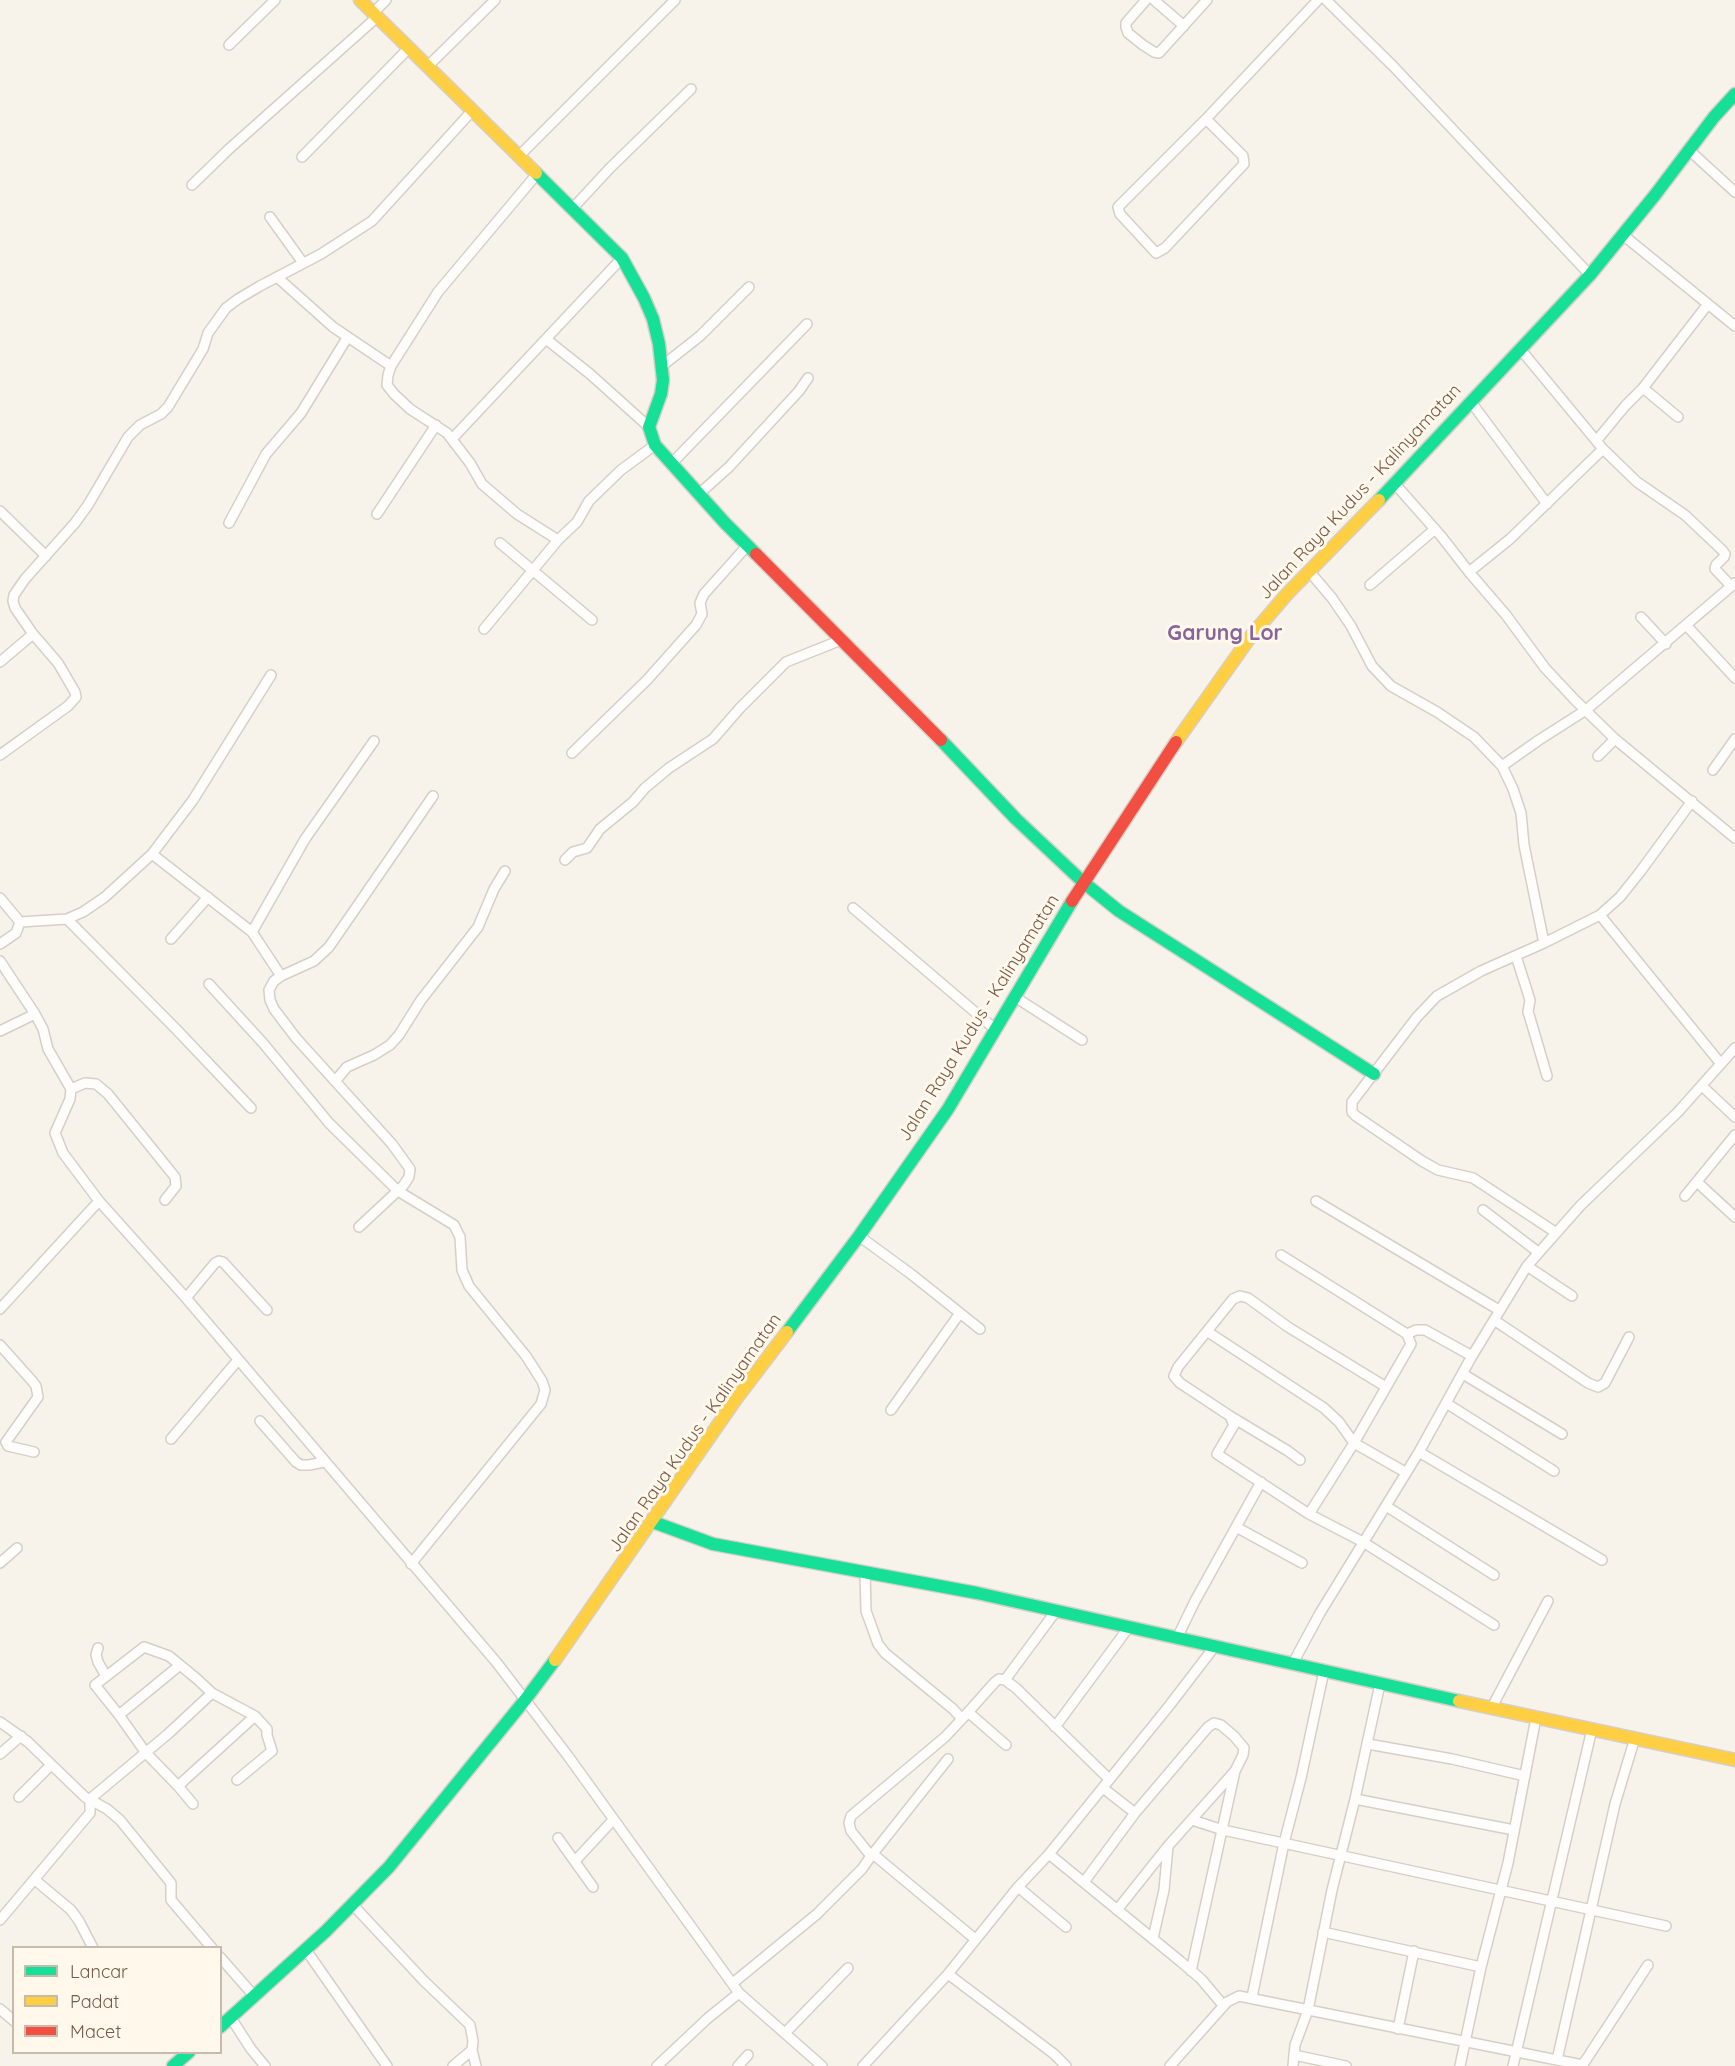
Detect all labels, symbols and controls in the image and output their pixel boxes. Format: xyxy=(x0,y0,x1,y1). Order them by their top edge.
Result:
street label: Jalan Raya Kudus - Kalinyamatan xyxy=(1254,380,1466,604)
district label: Garung Lor xyxy=(1167,621,1283,647)
street label: Jalan Raya Kudus - Kalinyamatan xyxy=(894,891,1064,1145)
street label: Jalan Raya Kudus - Kalinyamatan xyxy=(604,1309,786,1557)
legend xyxy=(12,1946,222,2054)
text: Lancar xyxy=(70,1960,128,1983)
text: Padat xyxy=(70,1990,119,2013)
text: Macet xyxy=(70,2020,121,2043)

